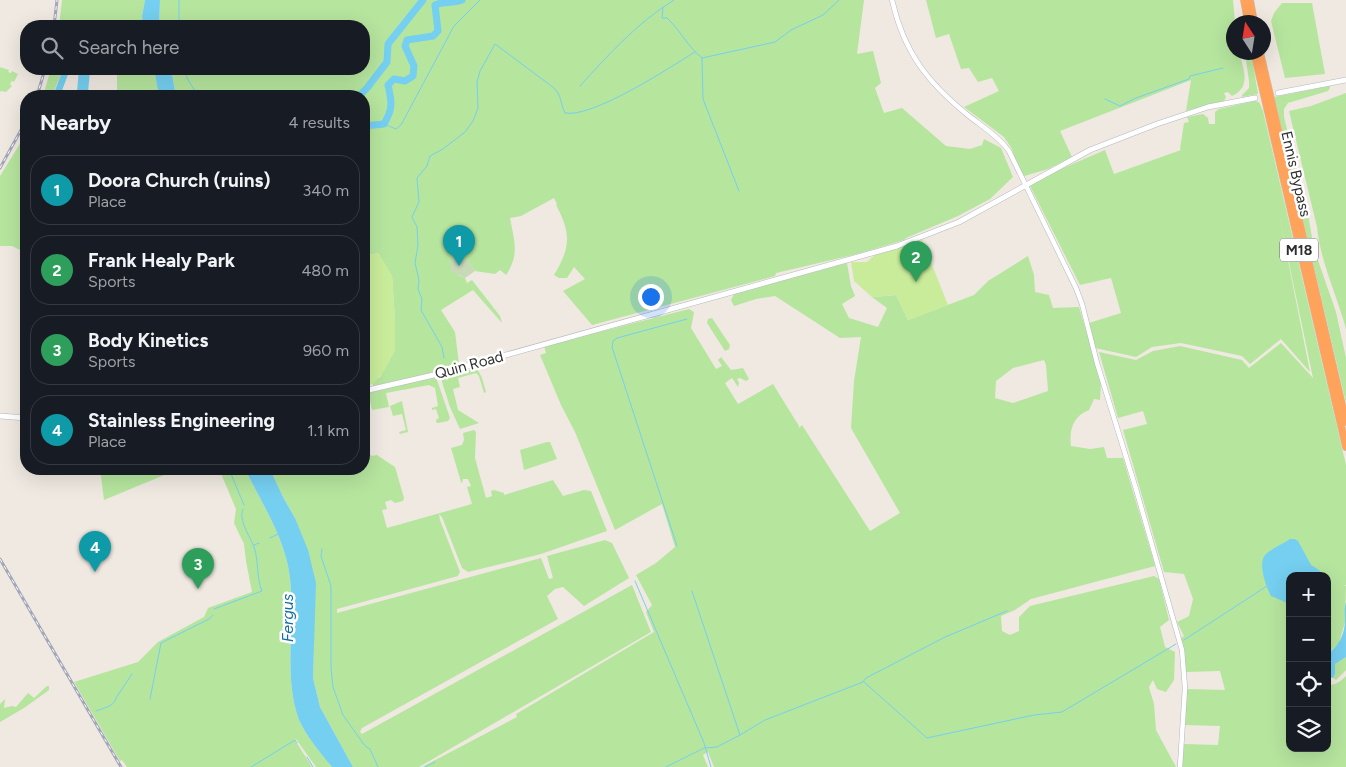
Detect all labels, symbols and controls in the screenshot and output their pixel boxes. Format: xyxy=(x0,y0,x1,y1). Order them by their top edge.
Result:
north arrow xyxy=(1226,15,1271,60)
search box xyxy=(20,20,370,75)
icon: search xyxy=(38,34,66,62)
text: Search here xyxy=(78,36,180,59)
text: Nearby xyxy=(40,110,111,135)
text: 4 results xyxy=(289,113,350,132)
street label: Ennis Bypass xyxy=(1277,129,1315,219)
text: Doora Church (ruins) xyxy=(88,169,271,192)
text: 1 xyxy=(54,181,60,200)
text: 340 m xyxy=(303,181,349,200)
text: Place xyxy=(88,192,126,211)
pin: 1 xyxy=(443,225,475,266)
road number: M18 xyxy=(1280,238,1318,262)
pin: 2 xyxy=(900,241,932,282)
text: Frank Healy Park xyxy=(88,249,235,272)
text: 2 xyxy=(52,261,62,280)
text: 480 m xyxy=(301,261,349,280)
text: Sports xyxy=(88,272,135,291)
your location xyxy=(638,284,664,310)
text: Body Kinetics xyxy=(88,329,208,352)
text: 3 xyxy=(53,341,61,360)
text: 960 m xyxy=(303,341,349,360)
street label: Quin Road xyxy=(433,347,505,383)
text: Sports xyxy=(88,352,135,371)
text: Stainless Engineering xyxy=(88,409,275,432)
text: 4 xyxy=(52,421,62,440)
text: 1.1 km xyxy=(307,421,349,440)
text: Place xyxy=(88,432,126,451)
pin: 4 xyxy=(79,531,111,572)
pin: 3 xyxy=(182,548,214,589)
map controls xyxy=(1286,572,1331,752)
button: + xyxy=(1286,572,1331,617)
water label: Fergus xyxy=(278,593,297,642)
button: − xyxy=(1286,617,1331,662)
button: locate xyxy=(1286,662,1331,707)
button: layers xyxy=(1286,707,1331,752)

